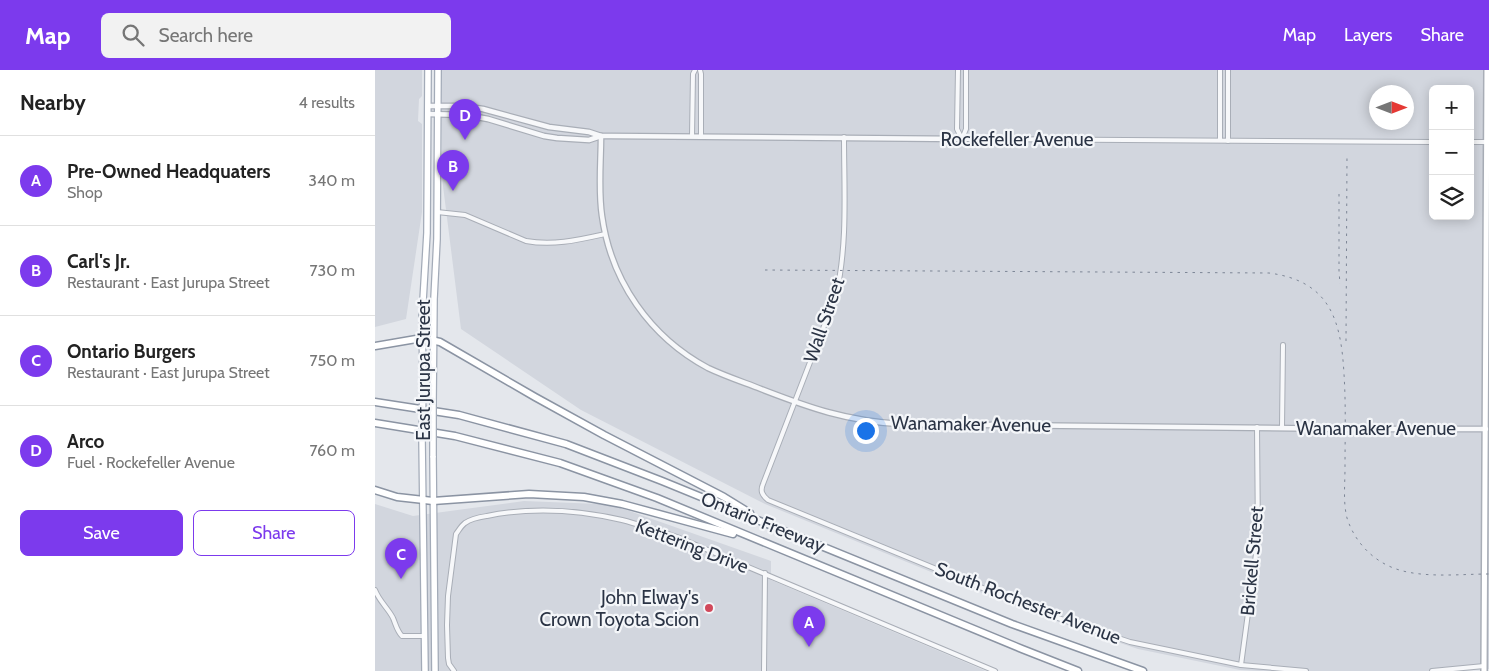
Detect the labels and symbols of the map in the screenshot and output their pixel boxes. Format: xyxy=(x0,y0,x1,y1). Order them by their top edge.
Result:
north arrow xyxy=(1369,85,1414,130)
pin: D xyxy=(449,99,481,140)
street label: Rockefeller Avenue xyxy=(941,128,1094,151)
pin: B xyxy=(437,150,469,191)
street label: Wall Street xyxy=(799,274,849,366)
street label: East Jurupa Street xyxy=(412,299,435,441)
street label: Wanamaker Avenue xyxy=(891,411,1052,437)
street label: Wanamaker Avenue xyxy=(1296,417,1456,440)
your location xyxy=(853,418,879,444)
street label: Ontario Freeway xyxy=(698,487,829,557)
street label: Brickell Street xyxy=(1236,505,1268,617)
street label: Kettering Drive xyxy=(632,514,752,578)
pin: C xyxy=(385,538,417,579)
street label: South Rochester Avenue xyxy=(932,557,1124,649)
place label: John Elway's Crown Toyota Scion xyxy=(539,586,699,631)
marker: John Elway's Crown Toyota Scion xyxy=(703,602,715,614)
pin: A xyxy=(793,606,825,647)

